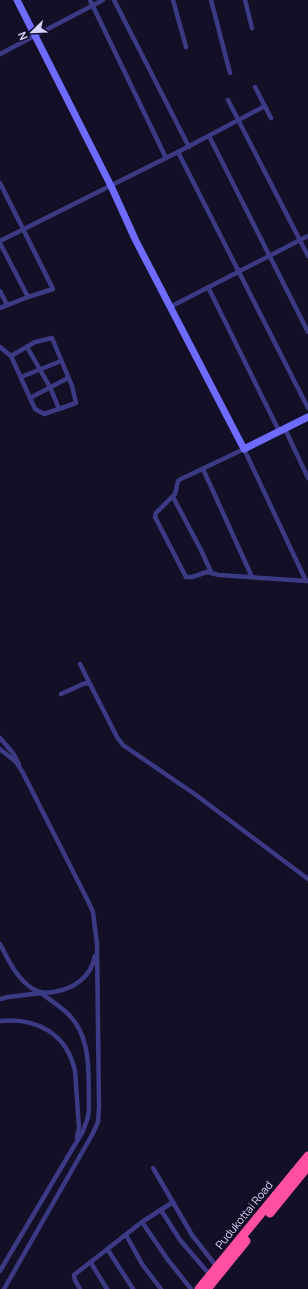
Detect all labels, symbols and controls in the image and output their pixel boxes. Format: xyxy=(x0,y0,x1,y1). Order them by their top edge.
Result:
north arrow xyxy=(12,12,52,52)
text: N xyxy=(14,29,31,43)
street label: Pudukottai Road xyxy=(212,1178,276,1252)

